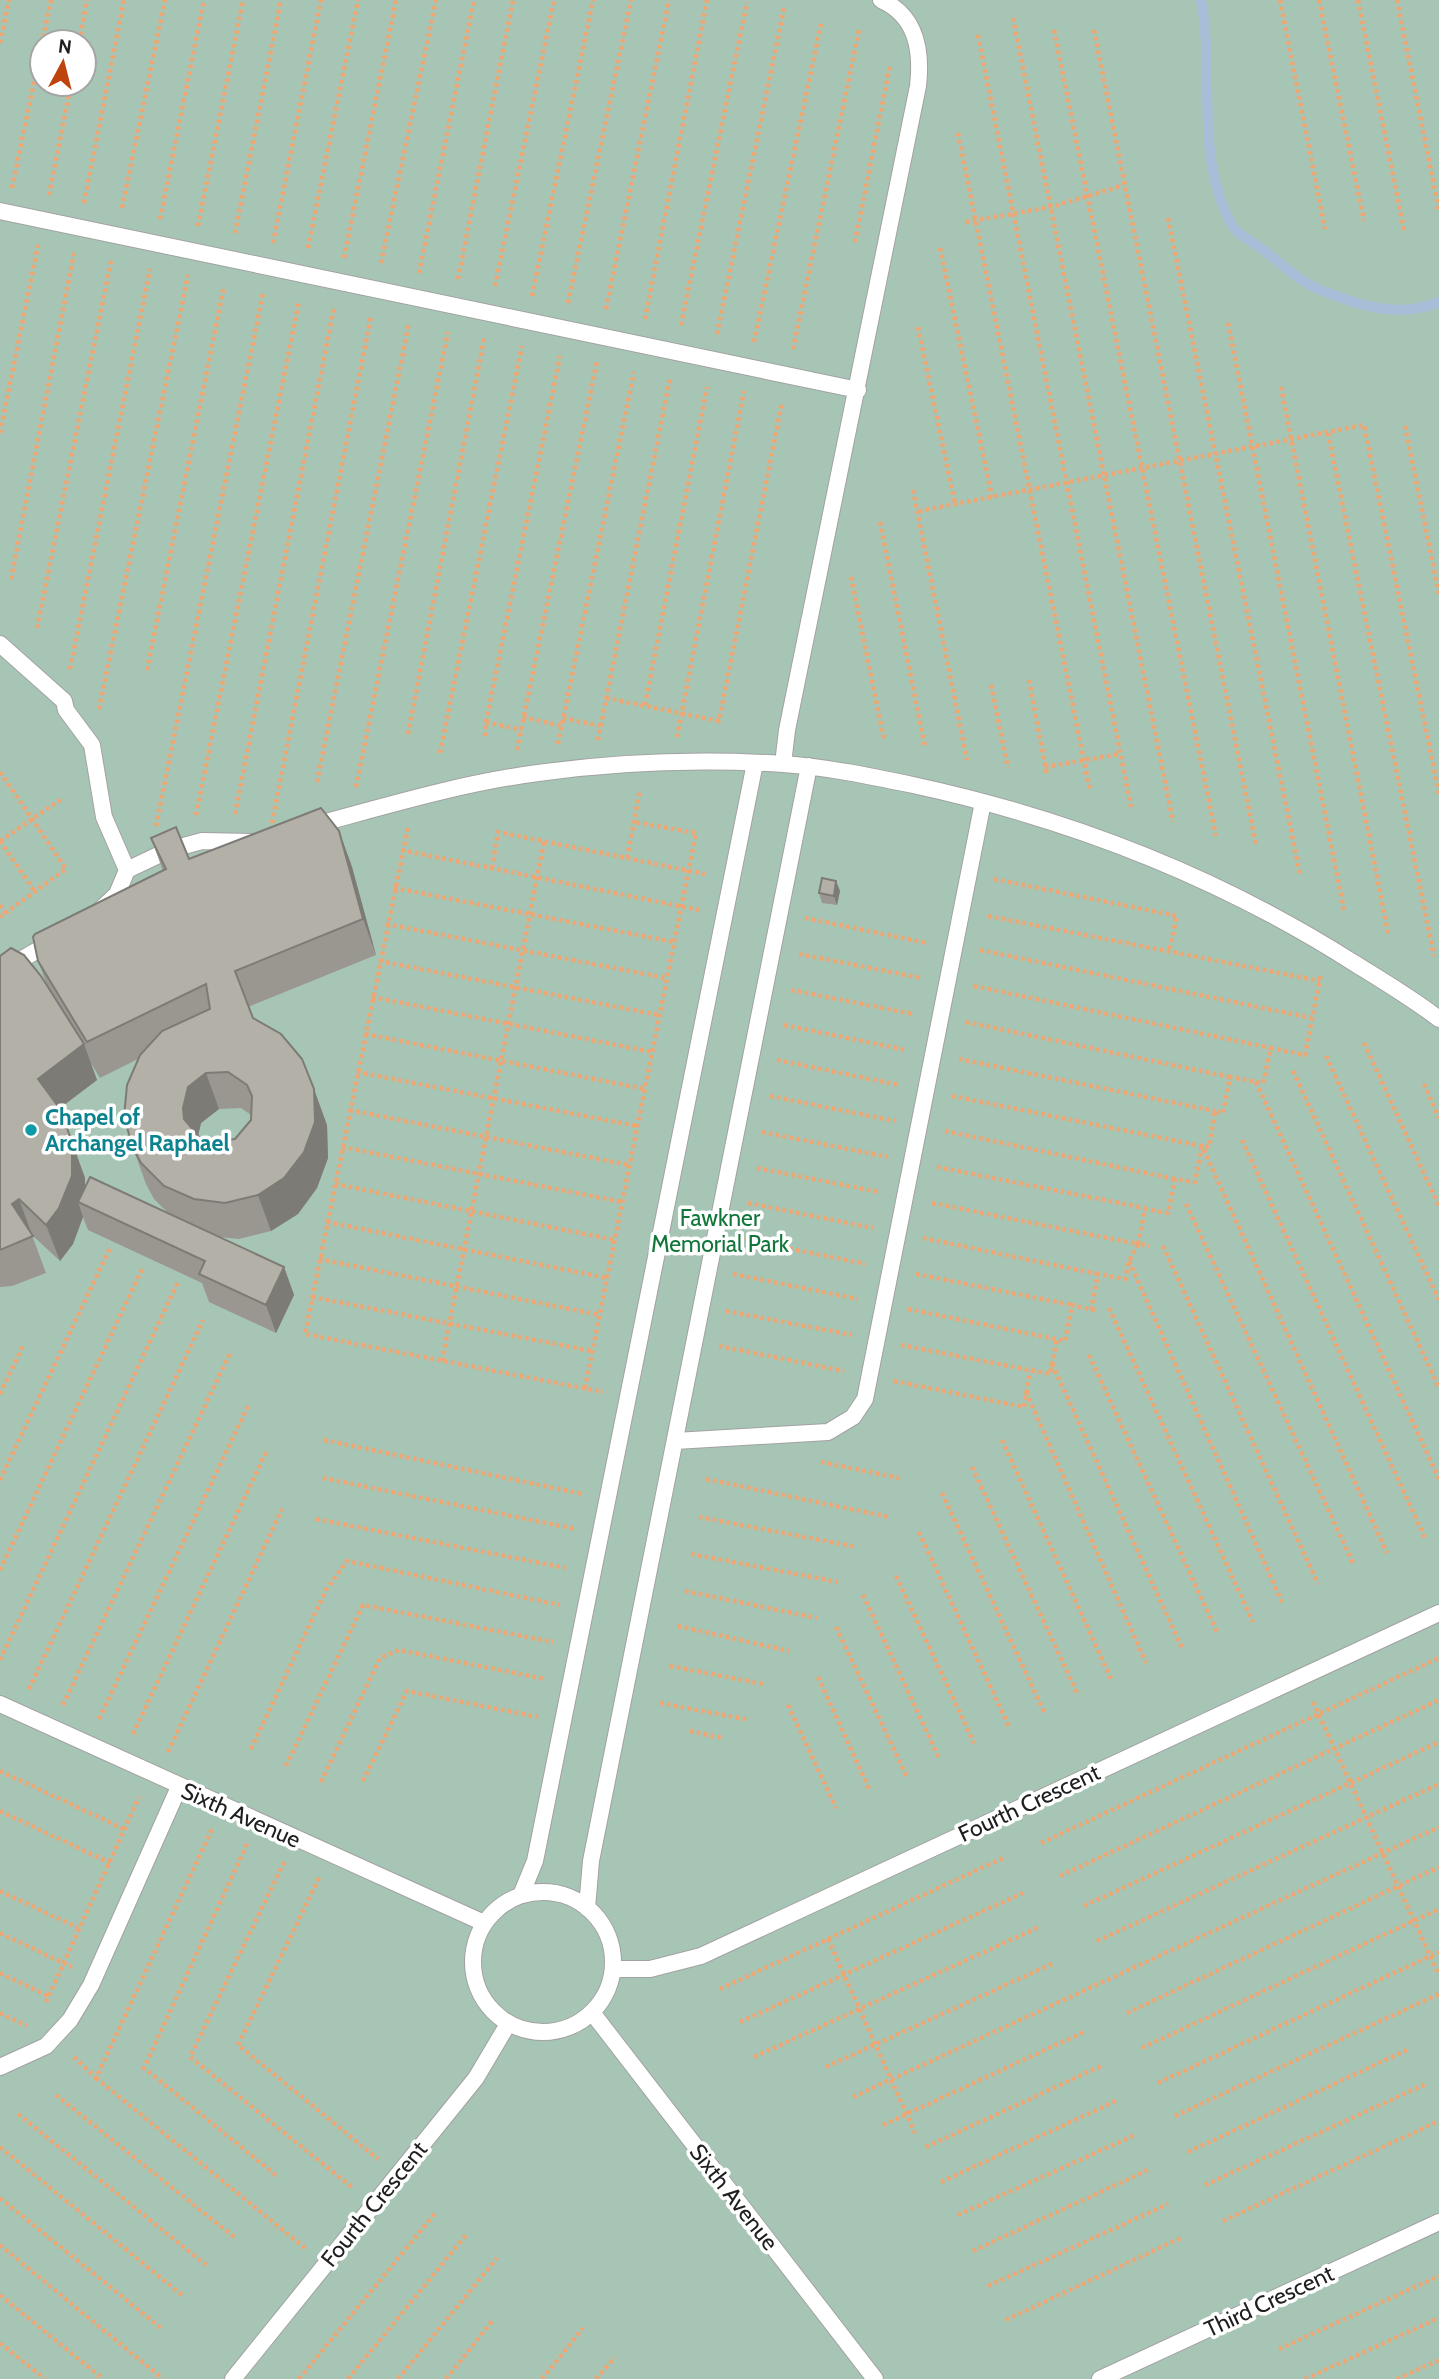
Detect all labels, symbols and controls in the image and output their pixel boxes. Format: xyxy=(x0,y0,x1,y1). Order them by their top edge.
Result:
north arrow xyxy=(28,28,98,98)
text: N xyxy=(57,34,73,59)
place label: Chapel of Archangel Raphael xyxy=(45,1103,229,1157)
marker: Chapel of Archangel Raphael xyxy=(23,1122,39,1138)
park label: Fawkner Memorial Park xyxy=(651,1204,790,1258)
street label: Fourth Crescent xyxy=(954,1758,1105,1848)
street label: Sixth Avenue xyxy=(177,1776,305,1854)
street label: Fourth Crescent xyxy=(315,2135,433,2272)
street label: Sixth Avenue xyxy=(684,2138,784,2256)
street label: Third Crescent xyxy=(1200,2259,1338,2343)

